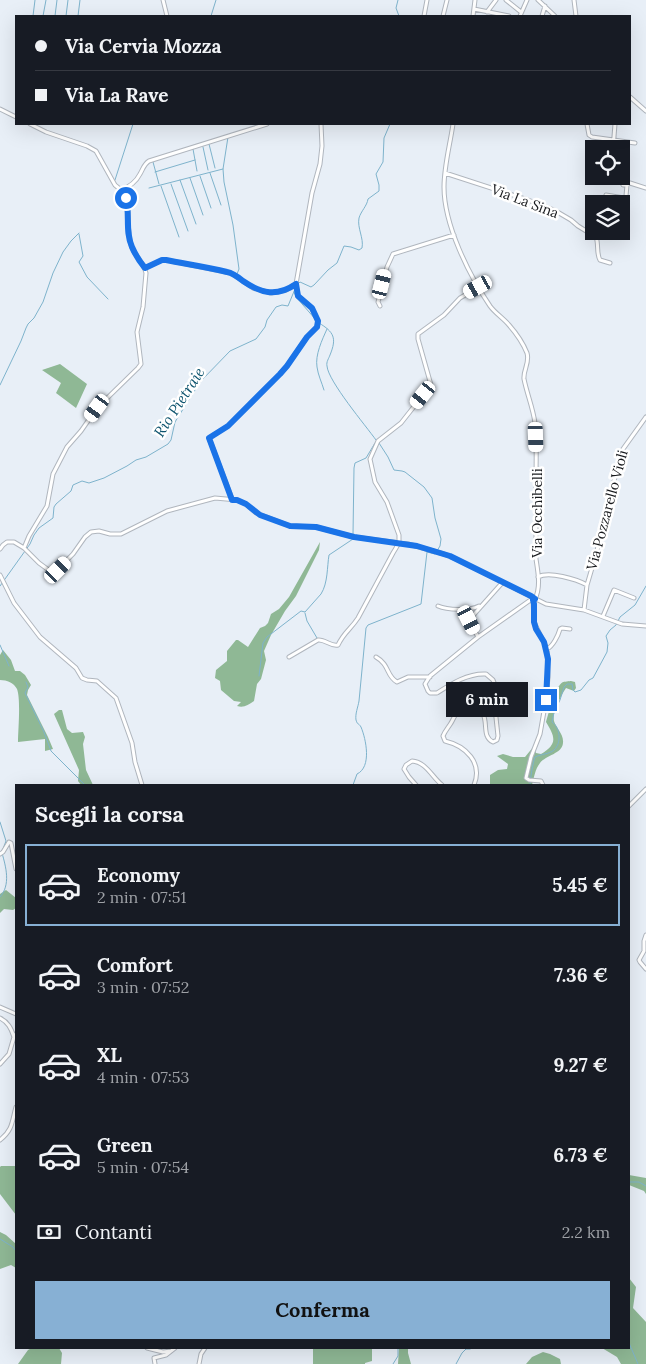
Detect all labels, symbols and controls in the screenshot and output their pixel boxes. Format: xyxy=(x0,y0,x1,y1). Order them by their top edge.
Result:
text: Via Cervia Mozza xyxy=(65,34,221,58)
text: Via La Rave xyxy=(65,83,169,107)
map controls xyxy=(585,140,630,240)
button: locate xyxy=(585,140,630,185)
street label: Via La Sina xyxy=(488,180,561,222)
route start xyxy=(115,187,137,209)
button: layers xyxy=(585,195,630,240)
car xyxy=(371,268,392,300)
car xyxy=(461,273,494,301)
water label: Rio Pietraie xyxy=(149,364,209,440)
car xyxy=(407,379,438,411)
car xyxy=(82,391,111,425)
car xyxy=(527,422,544,452)
street label: Via Pozzarello Violi xyxy=(582,448,632,573)
street label: Via Occhibelli xyxy=(528,468,546,559)
car xyxy=(42,554,73,586)
car xyxy=(455,603,482,637)
callout: 6 min xyxy=(446,682,528,718)
text: 6 min xyxy=(465,689,509,709)
route end xyxy=(535,689,557,711)
text: Scegli la corsa xyxy=(35,800,184,828)
icon: car xyxy=(37,863,82,908)
text: Economy xyxy=(97,863,180,887)
text: 5.45 € xyxy=(552,873,608,897)
text: 2 min · 07:51 xyxy=(97,887,186,907)
icon: car xyxy=(37,953,82,998)
text: Comfort xyxy=(97,953,173,977)
text: 7.36 € xyxy=(554,963,608,987)
text: 3 min · 07:52 xyxy=(97,977,189,997)
icon: car xyxy=(37,1043,82,1088)
text: XL xyxy=(97,1043,122,1067)
text: 9.27 € xyxy=(554,1053,608,1077)
text: 4 min · 07:53 xyxy=(97,1067,189,1087)
icon: car xyxy=(37,1133,82,1178)
text: Green xyxy=(97,1133,153,1157)
text: 6.73 € xyxy=(553,1143,608,1167)
text: 5 min · 07:54 xyxy=(97,1157,189,1177)
icon: cash xyxy=(35,1218,63,1246)
text: Contanti xyxy=(75,1220,152,1244)
text: 2.2 km xyxy=(562,1222,610,1242)
button: Conferma xyxy=(35,1281,610,1339)

